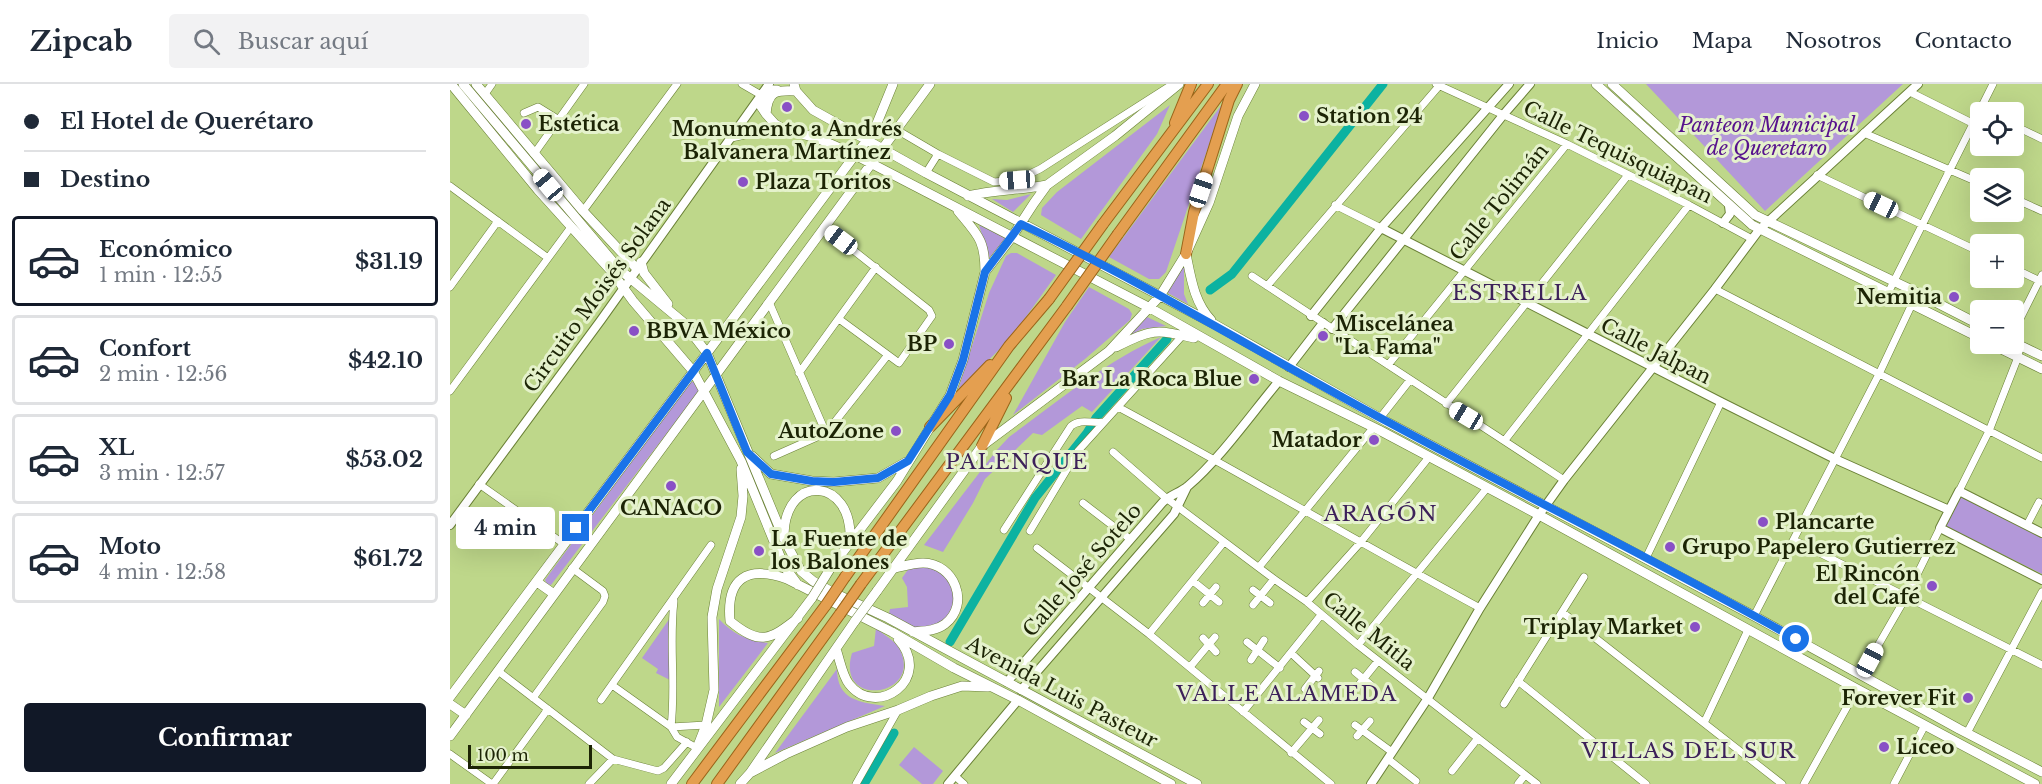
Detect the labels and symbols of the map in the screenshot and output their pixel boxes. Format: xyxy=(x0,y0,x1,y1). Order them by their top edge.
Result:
street label: Calle Tequisquiapan xyxy=(1520,96,1717,208)
marker: Monumento a Andrés Balvanera Martínez xyxy=(780,100,794,114)
place label: Station 24 xyxy=(1316,104,1422,128)
marker: Station 24 xyxy=(1297,109,1311,123)
place label: Estética xyxy=(538,112,620,136)
park label: Panteon Municipal de Queretaro xyxy=(1678,113,1856,160)
marker: Estética xyxy=(519,117,533,131)
place label: Monumento a Andrés Balvanera Martínez xyxy=(672,117,902,164)
street label: Calle Tolimán xyxy=(1445,139,1554,265)
car xyxy=(530,165,566,205)
place label: Plaza Toritos xyxy=(755,170,891,194)
car xyxy=(998,170,1036,190)
car xyxy=(1187,170,1215,210)
marker: Plaza Toritos xyxy=(736,175,750,189)
car xyxy=(1861,189,1901,221)
street label: Circuito Moisés Solana xyxy=(518,192,676,397)
car xyxy=(821,222,861,258)
district label: ESTRELLA xyxy=(1452,280,1588,306)
place label: Nemitia xyxy=(1856,285,1943,309)
marker: Nemitia xyxy=(1947,290,1961,304)
place label: Miscelánea "La Fama" xyxy=(1335,312,1454,359)
street label: Calle Jalpan xyxy=(1597,313,1715,389)
place label: BBVA México xyxy=(646,319,791,343)
marker: BBVA México xyxy=(627,324,641,338)
marker: Miscelánea "La Fama" xyxy=(1316,329,1330,343)
place label: BP xyxy=(907,332,937,356)
marker: BP xyxy=(942,337,956,351)
place label: Bar La Roca Blue xyxy=(1062,367,1242,391)
marker: Bar La Roca Blue xyxy=(1247,372,1261,386)
car xyxy=(1446,399,1486,433)
place label: AutoZone xyxy=(777,419,884,443)
marker: AutoZone xyxy=(889,424,903,438)
place label: Matador xyxy=(1271,428,1362,452)
marker: Matador xyxy=(1367,433,1381,447)
district label: PALENQUE xyxy=(945,449,1089,475)
marker: CANACO xyxy=(664,479,678,493)
place label: CANACO xyxy=(620,496,722,520)
street label: Calle José Sotelo xyxy=(1018,499,1146,641)
district label: ARAGÓN xyxy=(1323,501,1438,527)
callout: 4 min xyxy=(456,507,555,549)
place label: Plancarte xyxy=(1775,510,1875,534)
route end xyxy=(562,514,589,541)
marker: Plancarte xyxy=(1756,515,1770,529)
place label: La Fuente de los Balones xyxy=(771,527,907,574)
place label: Grupo Papelero Gutierrez xyxy=(1682,535,1956,559)
marker: Grupo Papelero Gutierrez xyxy=(1663,540,1677,554)
marker: La Fuente de los Balones xyxy=(752,544,766,558)
place label: El Rincón del Café xyxy=(1815,562,1920,609)
marker: El Rincón del Café xyxy=(1925,579,1939,593)
street label: Calle Mitla xyxy=(1318,587,1420,676)
place label: Triplay Market xyxy=(1524,615,1683,639)
marker: Triplay Market xyxy=(1688,620,1702,634)
route start xyxy=(1782,625,1809,652)
street label: Avenida Luis Pasteur xyxy=(961,631,1162,753)
car xyxy=(1854,640,1886,680)
district label: VALLE ALAMEDA xyxy=(1175,681,1398,707)
place label: Forever Fit xyxy=(1841,686,1956,710)
marker: Forever Fit xyxy=(1961,691,1975,705)
place label: Liceo xyxy=(1896,735,1955,759)
district label: VILLAS DEL SUR xyxy=(1581,738,1796,764)
marker: Liceo xyxy=(1877,740,1891,754)
scale bar xyxy=(468,742,592,770)

